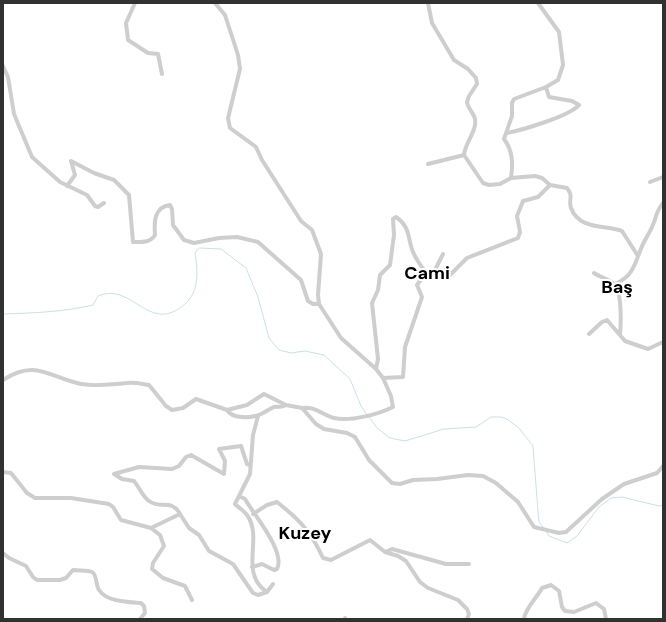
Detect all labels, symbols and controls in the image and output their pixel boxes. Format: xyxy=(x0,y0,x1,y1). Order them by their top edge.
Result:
district label: Cami xyxy=(404,261,450,285)
district label: Baş xyxy=(601,275,633,299)
district label: Kuzey xyxy=(279,521,332,545)

